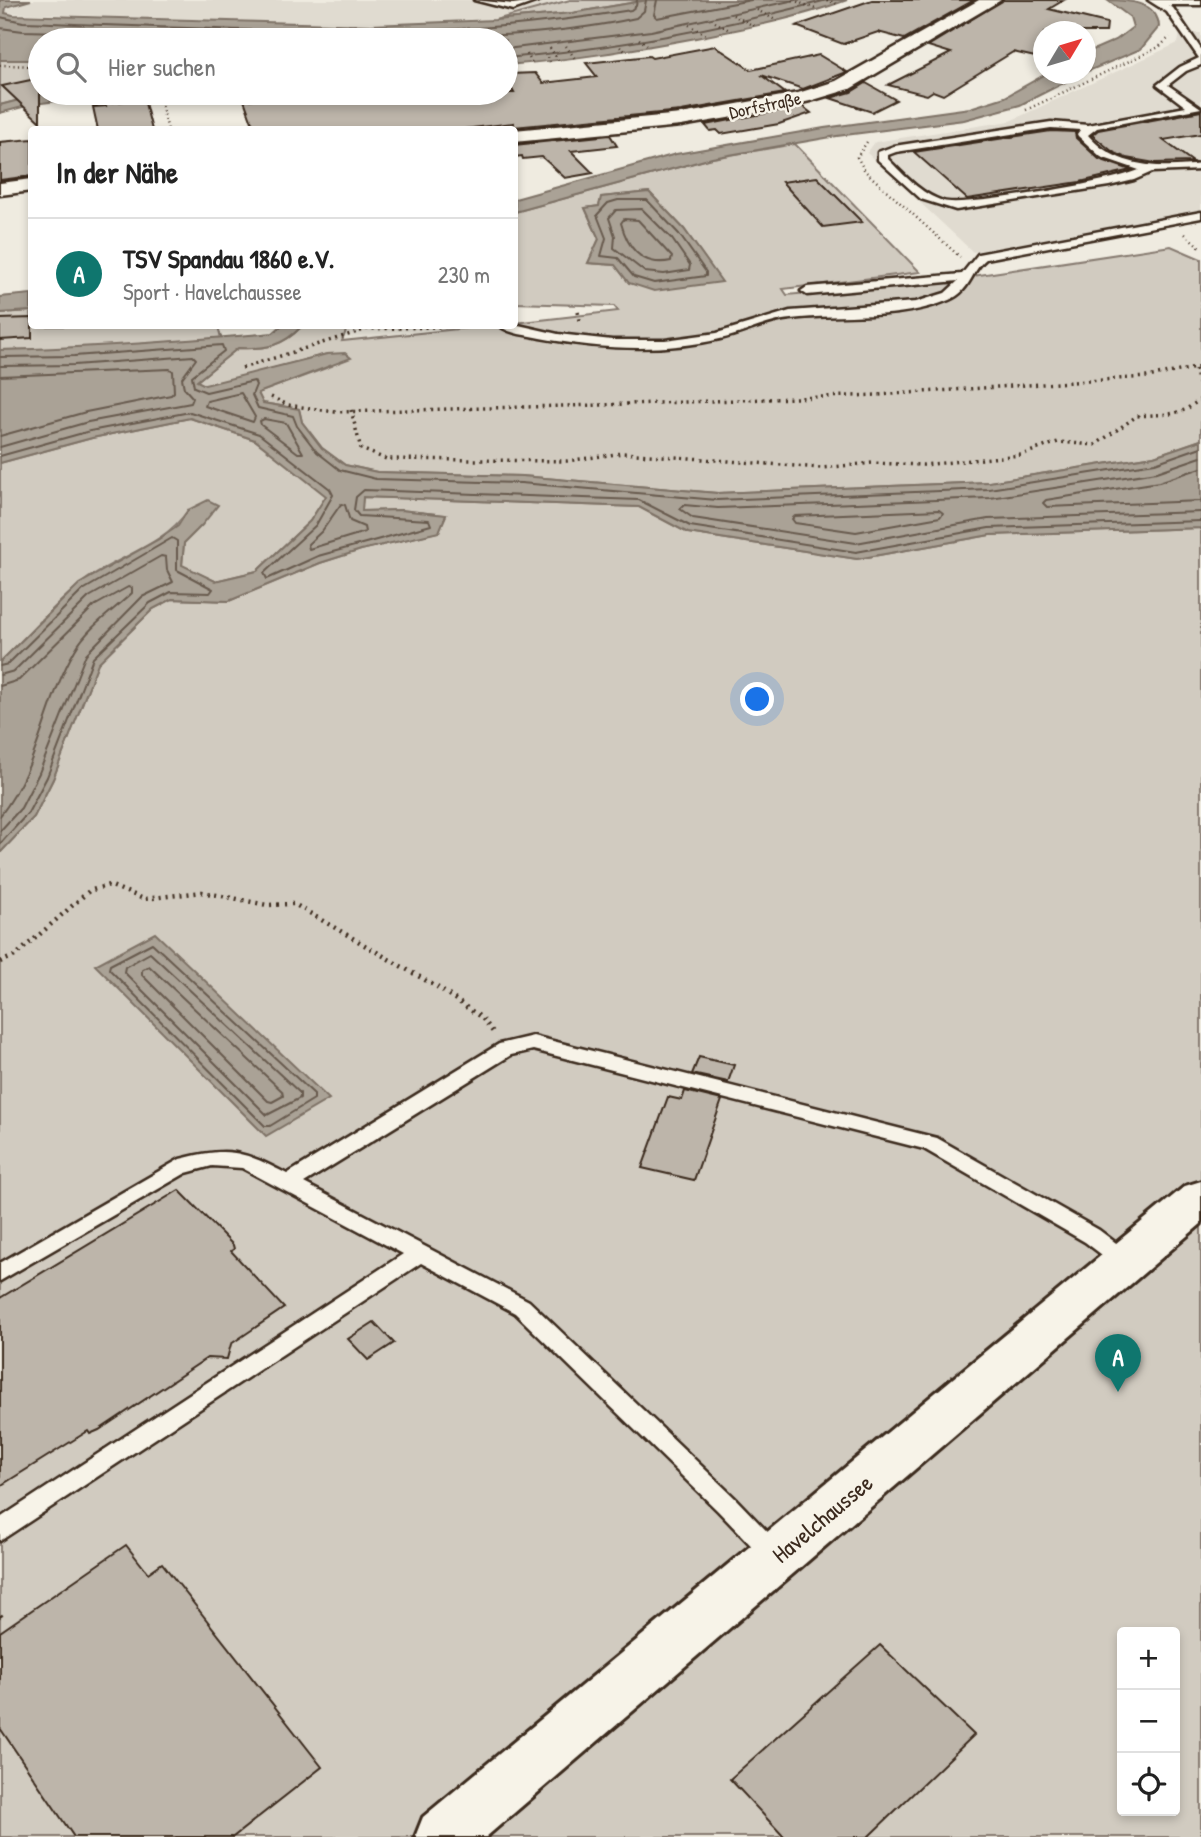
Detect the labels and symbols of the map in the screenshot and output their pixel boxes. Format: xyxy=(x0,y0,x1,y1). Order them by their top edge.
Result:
north arrow xyxy=(1033,21,1096,84)
street label: Dorfstraße xyxy=(727,85,803,125)
your location xyxy=(740,682,774,716)
pin: A xyxy=(1095,1334,1141,1392)
street label: Havelchaussee xyxy=(765,1466,879,1570)

